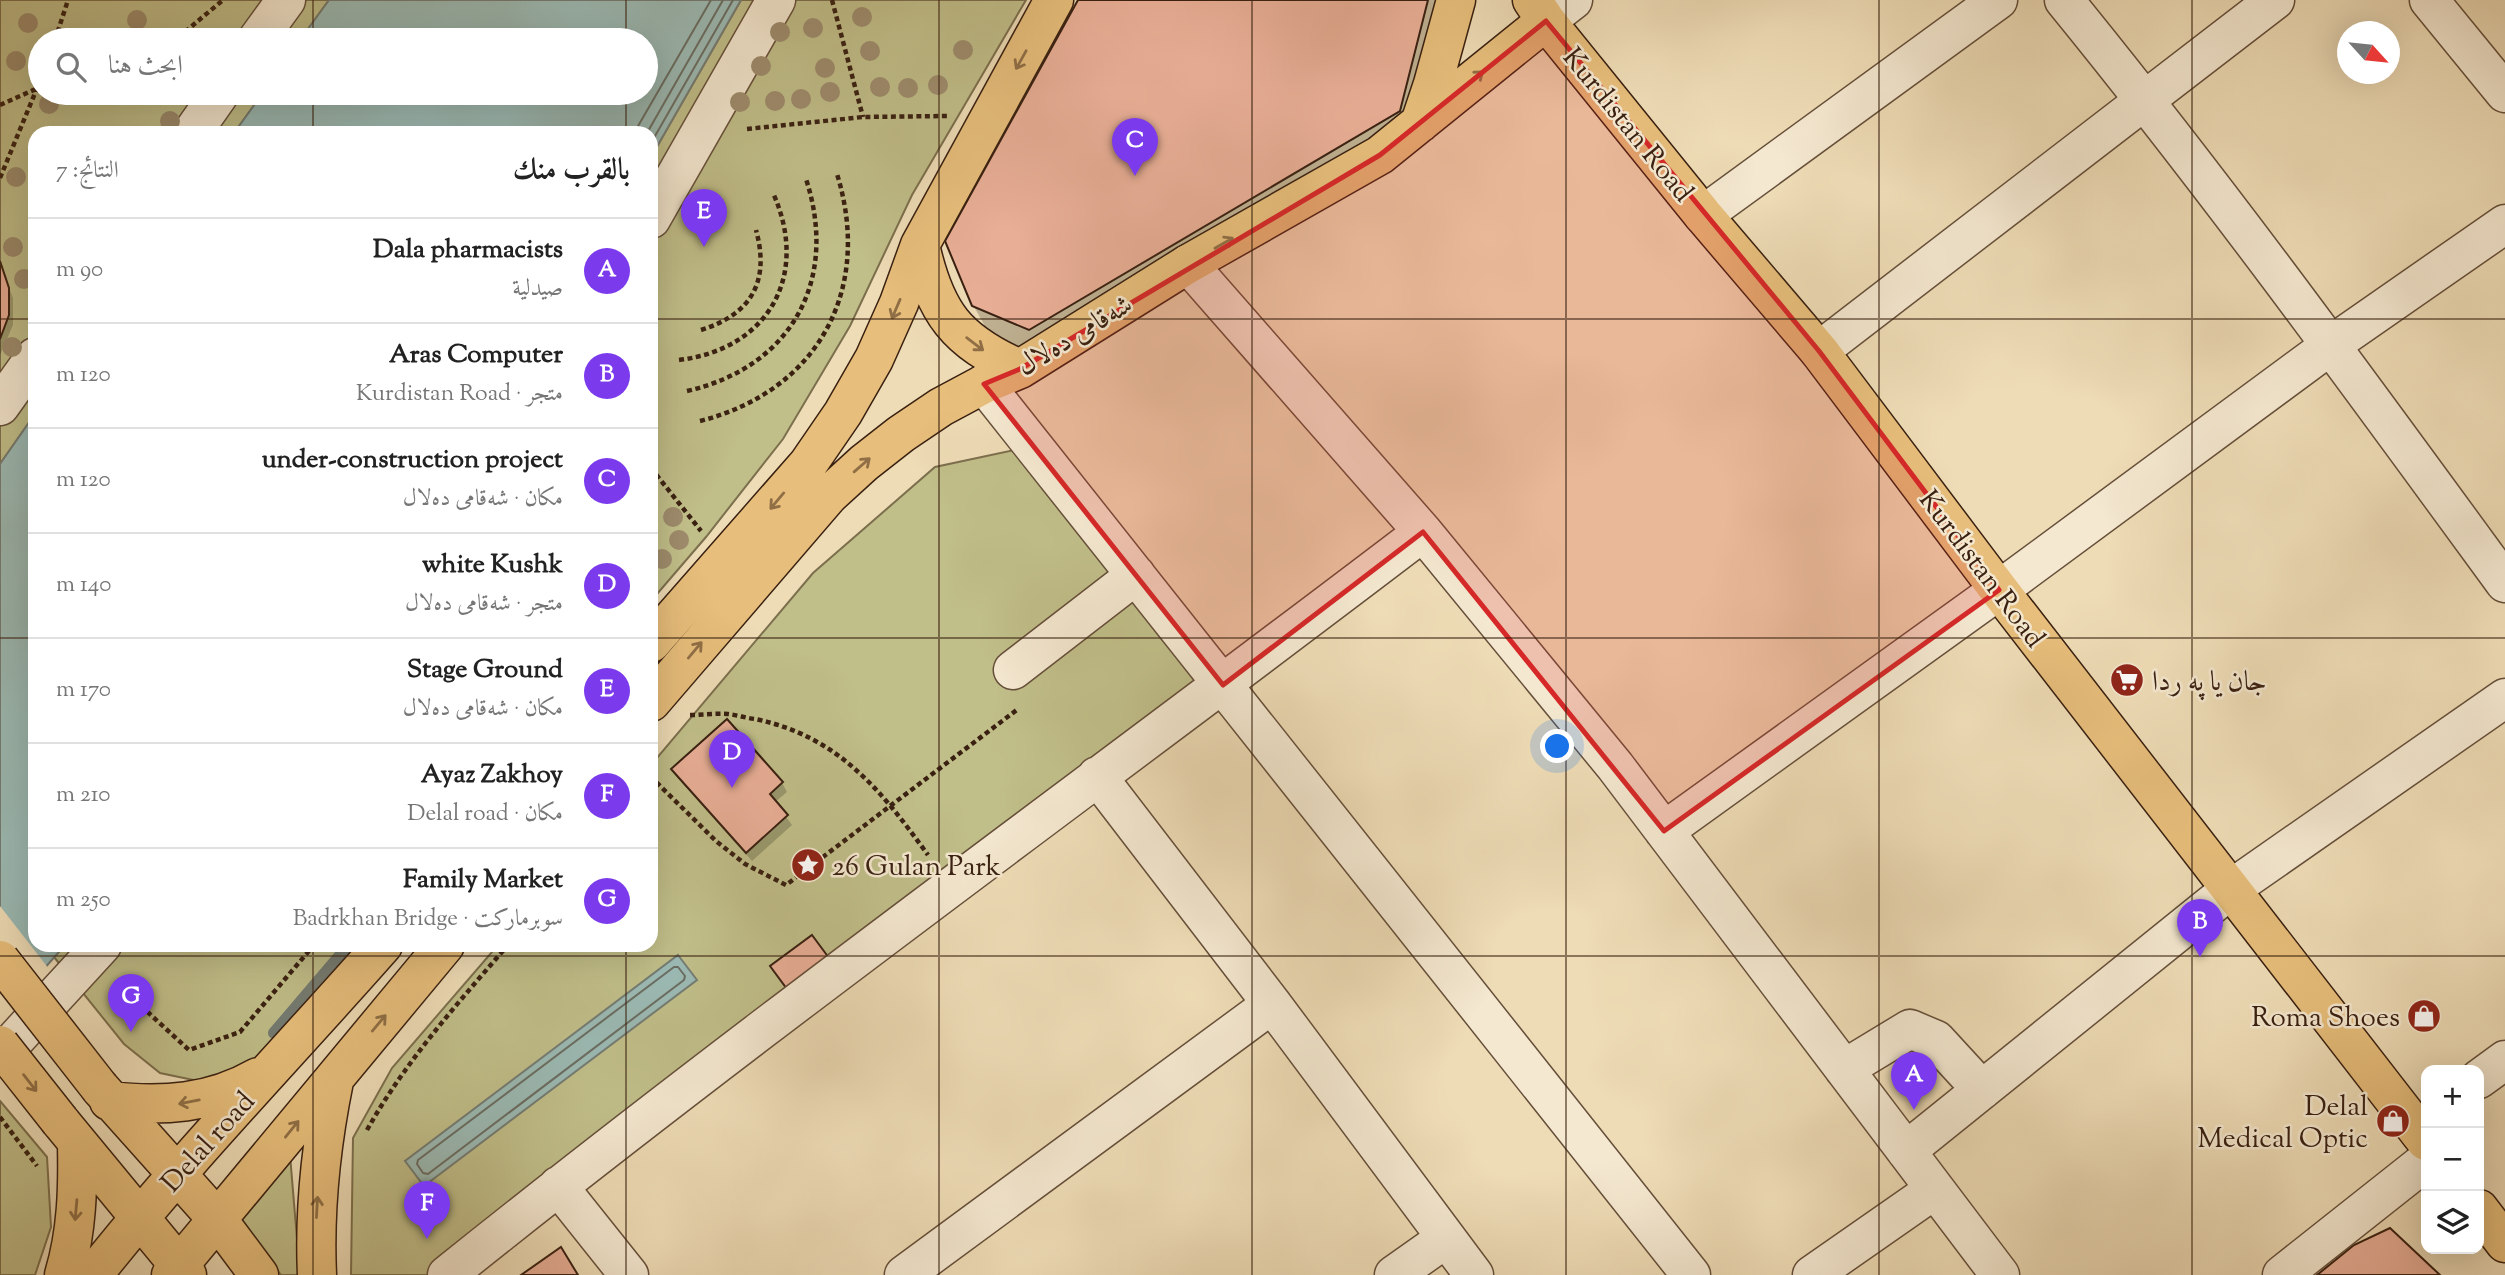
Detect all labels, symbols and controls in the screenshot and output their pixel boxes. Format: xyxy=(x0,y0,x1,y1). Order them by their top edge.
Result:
north arrow xyxy=(2337,21,2400,84)
search box xyxy=(28,28,658,105)
street label: Kurdistan Road xyxy=(1552,40,1702,212)
icon: search xyxy=(52,48,90,86)
text: ابحث هنا xyxy=(108,48,183,85)
one-way arrow xyxy=(1014,49,1027,70)
one-way arrow xyxy=(1466,71,1484,86)
pin: C xyxy=(1112,118,1158,176)
text: بالقرب منك xyxy=(513,150,630,193)
text: النتائج: 7 xyxy=(56,155,119,188)
pin: E xyxy=(681,189,727,247)
text: Dala pharmacists xyxy=(373,232,563,269)
one-way arrow xyxy=(1214,236,1234,250)
text: 90 m xyxy=(56,254,103,287)
text: A xyxy=(598,254,616,287)
text: صيدلية xyxy=(512,273,563,306)
street label: شەقامی دەلال xyxy=(1010,286,1141,387)
one-way arrow xyxy=(889,298,902,319)
text: Aras Computer xyxy=(389,337,563,374)
one-way arrow xyxy=(965,337,984,352)
text: 120 m xyxy=(56,359,111,392)
text: B xyxy=(600,359,614,392)
text: متجر · Kurdistan Road xyxy=(356,378,563,411)
text: under-construction project xyxy=(262,442,563,479)
one-way arrow xyxy=(853,457,871,473)
text: 120 m xyxy=(56,464,111,497)
text: C xyxy=(598,464,616,497)
street label: Kurdistan Road xyxy=(1908,482,2053,657)
text: مكان · شەقامی دەلال xyxy=(403,483,563,516)
one-way arrow xyxy=(769,492,785,510)
text: white Kushk xyxy=(422,547,563,584)
text: 140 m xyxy=(56,569,111,602)
text: D xyxy=(598,569,616,602)
text: متجر · شەقامی دەلال xyxy=(405,588,563,621)
one-way arrow xyxy=(687,641,703,659)
text: Stage Ground xyxy=(407,652,563,689)
supermarket icon: جان يا په ردا xyxy=(2108,661,2146,699)
place label: جان يا په ردا xyxy=(2152,663,2267,703)
text: 170 m xyxy=(56,674,111,707)
text: E xyxy=(600,674,614,707)
text: مكان · شەقامی دەلال xyxy=(403,693,563,726)
your location xyxy=(1540,729,1574,763)
pin: D xyxy=(709,730,755,788)
text: Ayaz Zakhoy xyxy=(421,757,563,794)
text: 210 m xyxy=(56,779,110,812)
text: F xyxy=(601,779,613,812)
text: مكان · Delal road xyxy=(407,798,563,831)
place icon: 26 Gulan Park xyxy=(789,846,827,884)
place label: 26 Gulan Park xyxy=(832,848,1001,888)
text: Family Market xyxy=(403,862,563,899)
text: 250 m xyxy=(56,884,111,917)
text: G xyxy=(598,884,616,917)
pin: B xyxy=(2177,899,2223,957)
text: سوبرماركت · Badrkhan Bridge xyxy=(293,903,563,936)
pin: G xyxy=(108,974,154,1032)
shop icon: Roma Shoes xyxy=(2405,997,2443,1035)
place label: Roma Shoes xyxy=(2251,999,2400,1039)
one-way arrow xyxy=(371,1015,387,1033)
pin: A xyxy=(1891,1052,1937,1110)
map controls xyxy=(2421,1065,2484,1254)
button: + xyxy=(2421,1065,2484,1128)
one-way arrow xyxy=(22,1074,38,1092)
street label: Delal road xyxy=(153,1084,266,1202)
place label: Delal Medical Optic xyxy=(2197,1088,2368,1160)
one-way arrow xyxy=(178,1095,201,1109)
shop icon: Delal Medical Optic xyxy=(2374,1102,2412,1140)
one-way arrow xyxy=(284,1120,299,1139)
button: − xyxy=(2421,1128,2484,1191)
pin: F xyxy=(404,1181,450,1239)
button: layers xyxy=(2421,1191,2484,1254)
one-way arrow xyxy=(311,1196,324,1219)
one-way arrow xyxy=(69,1198,82,1221)

